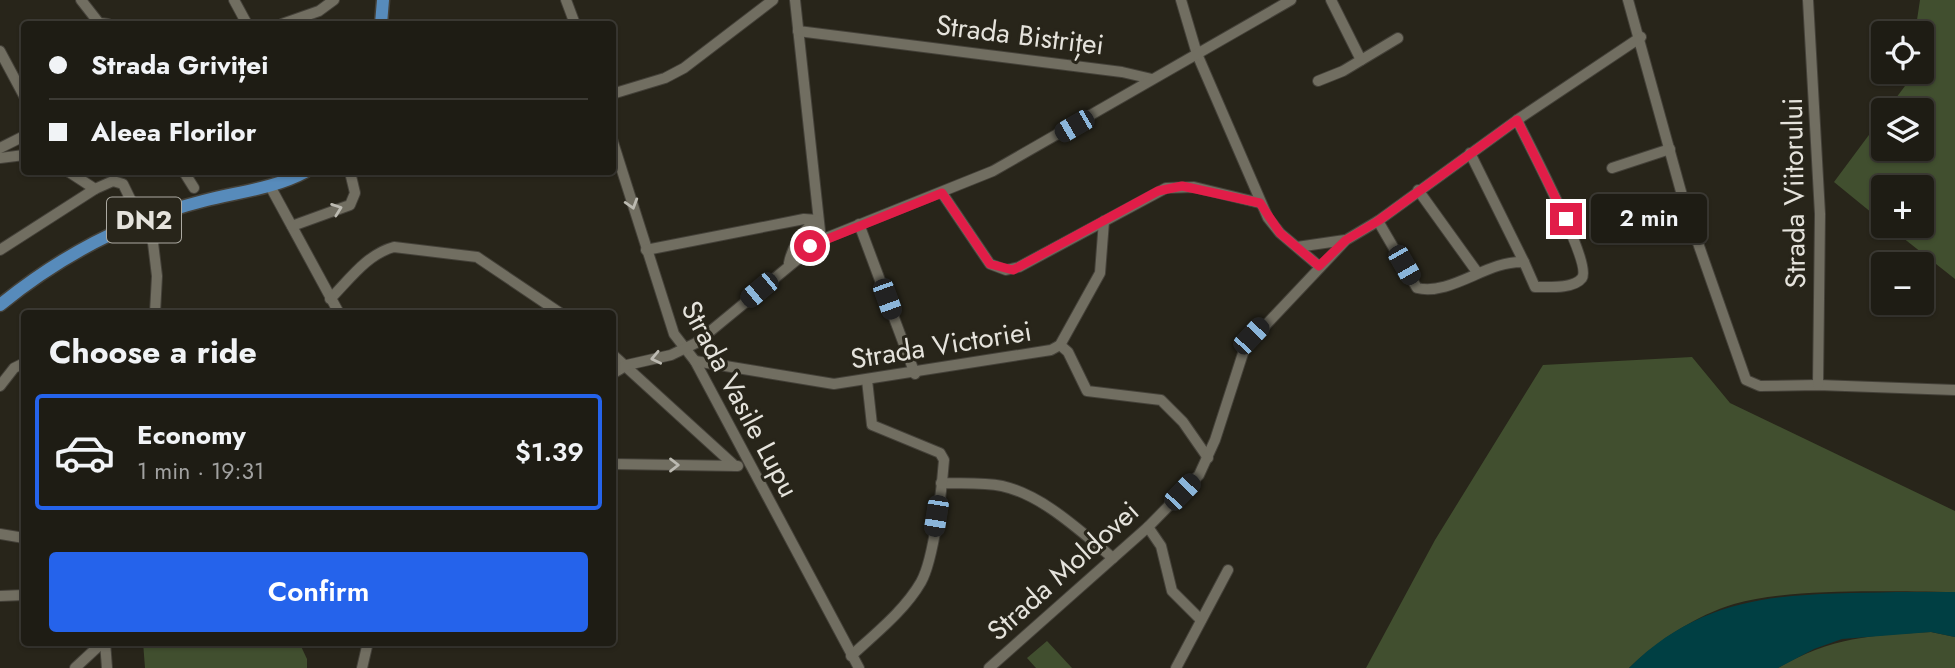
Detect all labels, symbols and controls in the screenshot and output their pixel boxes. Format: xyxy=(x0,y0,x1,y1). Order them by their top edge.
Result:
street label: Strada Bistriței xyxy=(934,4,1106,66)
map controls xyxy=(1871,21,1934,315)
button: locate xyxy=(1871,21,1934,84)
text: Strada Griviței xyxy=(91,46,268,84)
street label: Strada Viitorului xyxy=(1772,97,1816,289)
button: layers xyxy=(1871,98,1934,161)
car xyxy=(1051,106,1098,146)
text: Aleea Florilor xyxy=(91,113,256,151)
button: + xyxy=(1871,175,1934,238)
callout: 2 min xyxy=(1590,194,1706,244)
road number: DN2 xyxy=(107,197,181,242)
one-way arrow xyxy=(624,198,639,210)
text: 2 min xyxy=(1619,201,1679,235)
route end xyxy=(1550,203,1582,235)
one-way arrow xyxy=(331,204,343,218)
route start xyxy=(794,230,826,262)
car xyxy=(1385,242,1424,288)
button: − xyxy=(1871,252,1934,315)
car xyxy=(737,268,782,312)
car xyxy=(870,276,905,322)
street label: Strada Vasile Lupu xyxy=(671,293,809,505)
street label: Strada Victoriei xyxy=(848,310,1034,380)
car xyxy=(1229,313,1274,359)
text: Choose a ride xyxy=(49,329,257,375)
one-way arrow xyxy=(650,350,662,365)
text: Economy xyxy=(137,416,246,454)
icon: car xyxy=(53,421,116,484)
text: $1.39 xyxy=(515,433,584,471)
text: 1 min · 19:31 xyxy=(137,454,264,488)
one-way arrow xyxy=(669,457,680,473)
car xyxy=(1160,470,1205,514)
street label: Strada Moldovei xyxy=(978,492,1148,650)
car xyxy=(923,494,950,538)
button: Confirm xyxy=(49,552,588,632)

